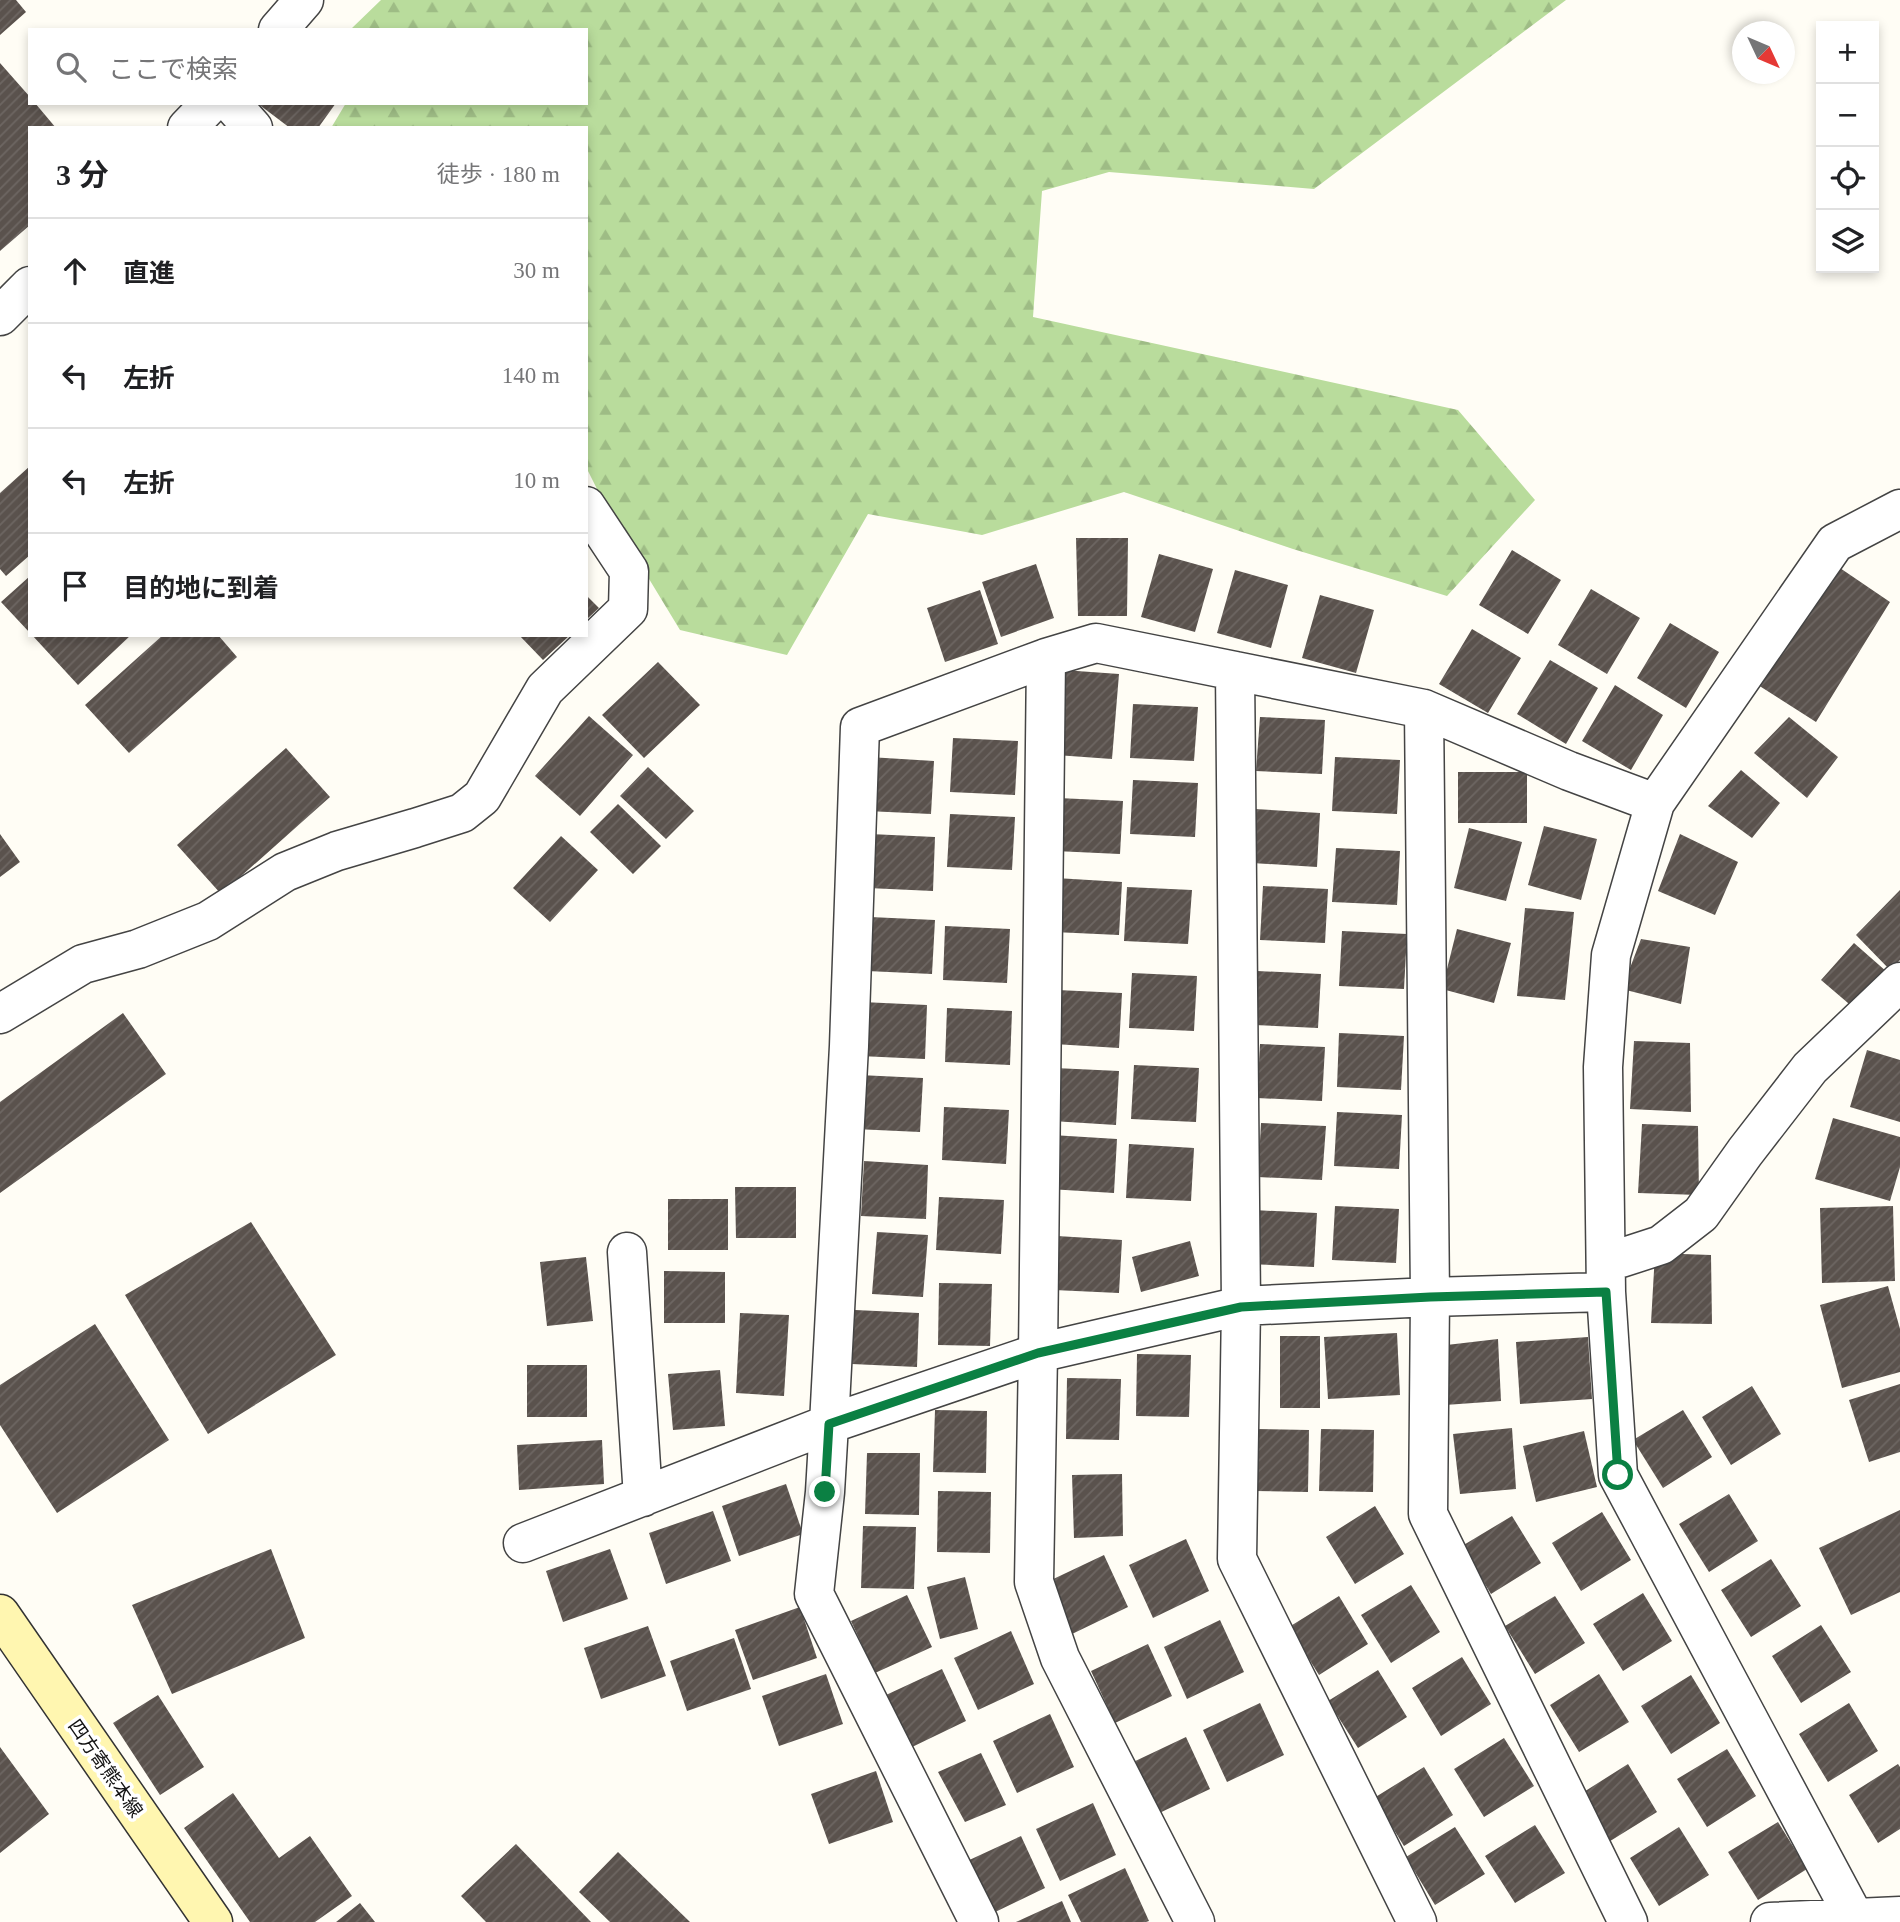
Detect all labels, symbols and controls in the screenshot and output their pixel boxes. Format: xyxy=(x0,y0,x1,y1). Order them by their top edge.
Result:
north arrow xyxy=(1732,21,1795,84)
map controls xyxy=(1816,21,1879,273)
button: + xyxy=(1816,21,1879,84)
search box xyxy=(28,28,588,105)
icon: search xyxy=(52,48,90,86)
text: ここで検索 xyxy=(108,55,238,84)
button: − xyxy=(1816,84,1879,147)
button: locate xyxy=(1816,147,1879,210)
text: 3 分 xyxy=(56,158,109,191)
text: 徒歩 · 180 m xyxy=(437,162,560,187)
button: layers xyxy=(1816,210,1879,273)
icon: ahead xyxy=(56,252,94,290)
text: 30 m xyxy=(513,258,560,283)
text: 直進 xyxy=(123,259,175,288)
icon: left xyxy=(56,357,94,395)
text: 140 m xyxy=(502,363,560,388)
text: 左折 xyxy=(123,364,175,393)
icon: left xyxy=(56,462,94,500)
text: 10 m xyxy=(513,468,560,493)
text: 左折 xyxy=(123,469,175,498)
icon: arrive xyxy=(56,567,94,605)
text: 目的地に到着 xyxy=(123,574,279,603)
route start xyxy=(1602,1459,1633,1490)
route end xyxy=(809,1476,840,1507)
street label: 四方寄熊本線 xyxy=(64,1716,147,1821)

